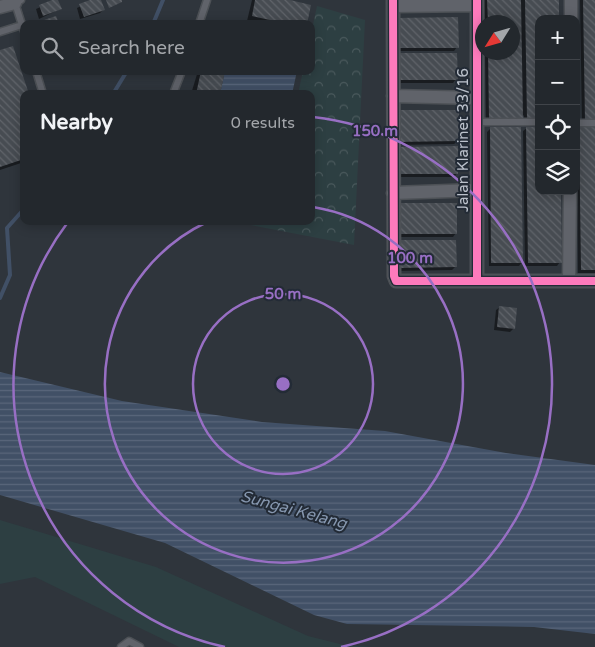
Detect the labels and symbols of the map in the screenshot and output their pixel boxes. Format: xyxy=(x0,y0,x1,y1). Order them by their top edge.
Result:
north arrow xyxy=(475,15,520,60)
street label: Jalan Klarinet 33/16 xyxy=(454,68,472,212)
text: 150 m xyxy=(352,122,398,140)
text: 100 m xyxy=(387,249,433,267)
text: 50 m xyxy=(265,285,301,303)
centre of rings xyxy=(274,375,292,393)
water label: Sungai Kelang xyxy=(238,486,350,534)

